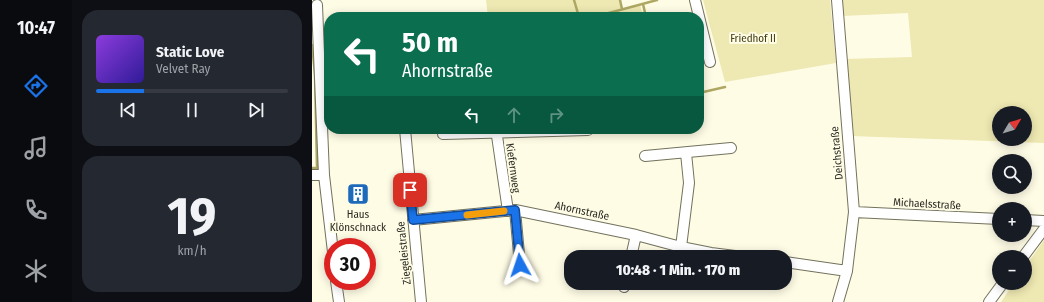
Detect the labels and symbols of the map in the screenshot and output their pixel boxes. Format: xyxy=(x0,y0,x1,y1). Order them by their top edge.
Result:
park label: Friedhof II xyxy=(730,32,776,45)
north arrow xyxy=(992,106,1032,146)
street label: Deichstraße xyxy=(828,126,846,180)
street label: Kiefernweg xyxy=(503,142,523,195)
pin xyxy=(393,173,427,207)
building icon: Haus Klönschnack xyxy=(345,181,371,207)
street label: Michaelsstraße xyxy=(893,196,961,212)
street label: Ahornstraße xyxy=(553,199,611,223)
place label: Haus Klönschnack xyxy=(330,208,387,234)
street label: Ziegeleistraße xyxy=(394,221,414,285)
speed limit sign: 30 xyxy=(324,238,376,290)
position arrow xyxy=(499,244,541,286)

